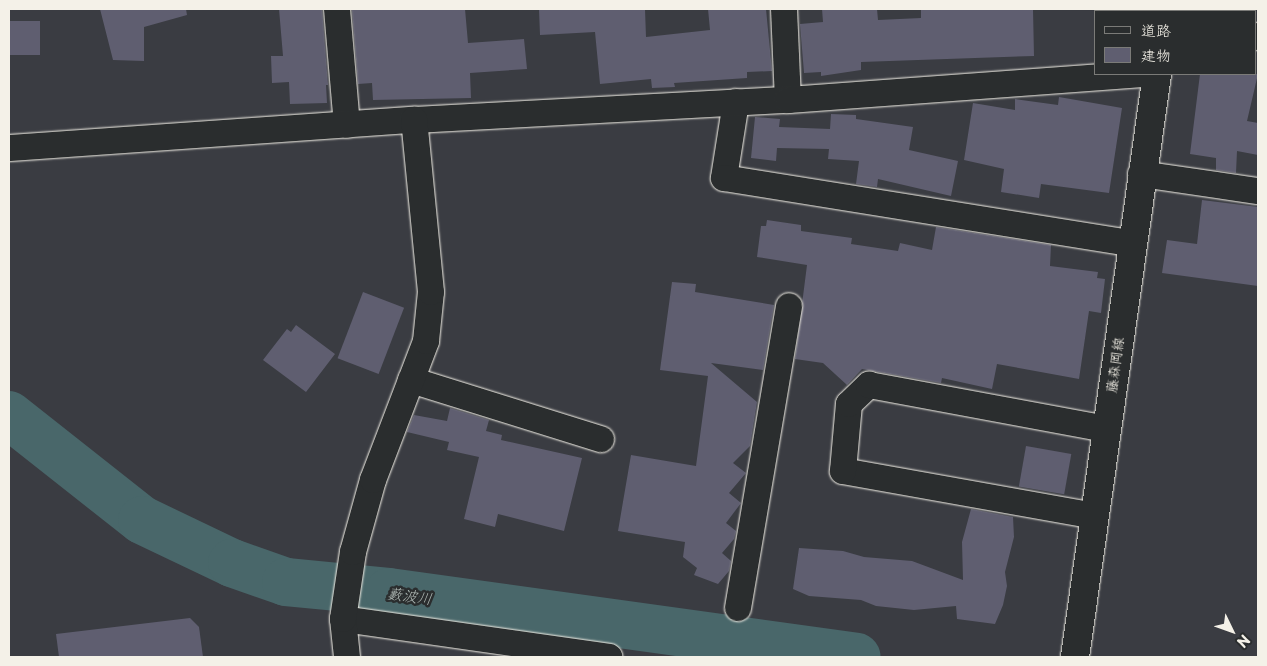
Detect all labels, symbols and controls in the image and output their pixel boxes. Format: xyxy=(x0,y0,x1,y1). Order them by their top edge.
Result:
legend xyxy=(1094,10,1257,75)
text: 道路 xyxy=(1141,18,1171,41)
text: 建物 xyxy=(1141,43,1171,66)
street label: 藤森岡線 xyxy=(1103,336,1127,394)
water label: 藪波川 xyxy=(386,583,434,607)
north arrow xyxy=(1207,606,1257,656)
text: N xyxy=(1232,630,1255,653)

